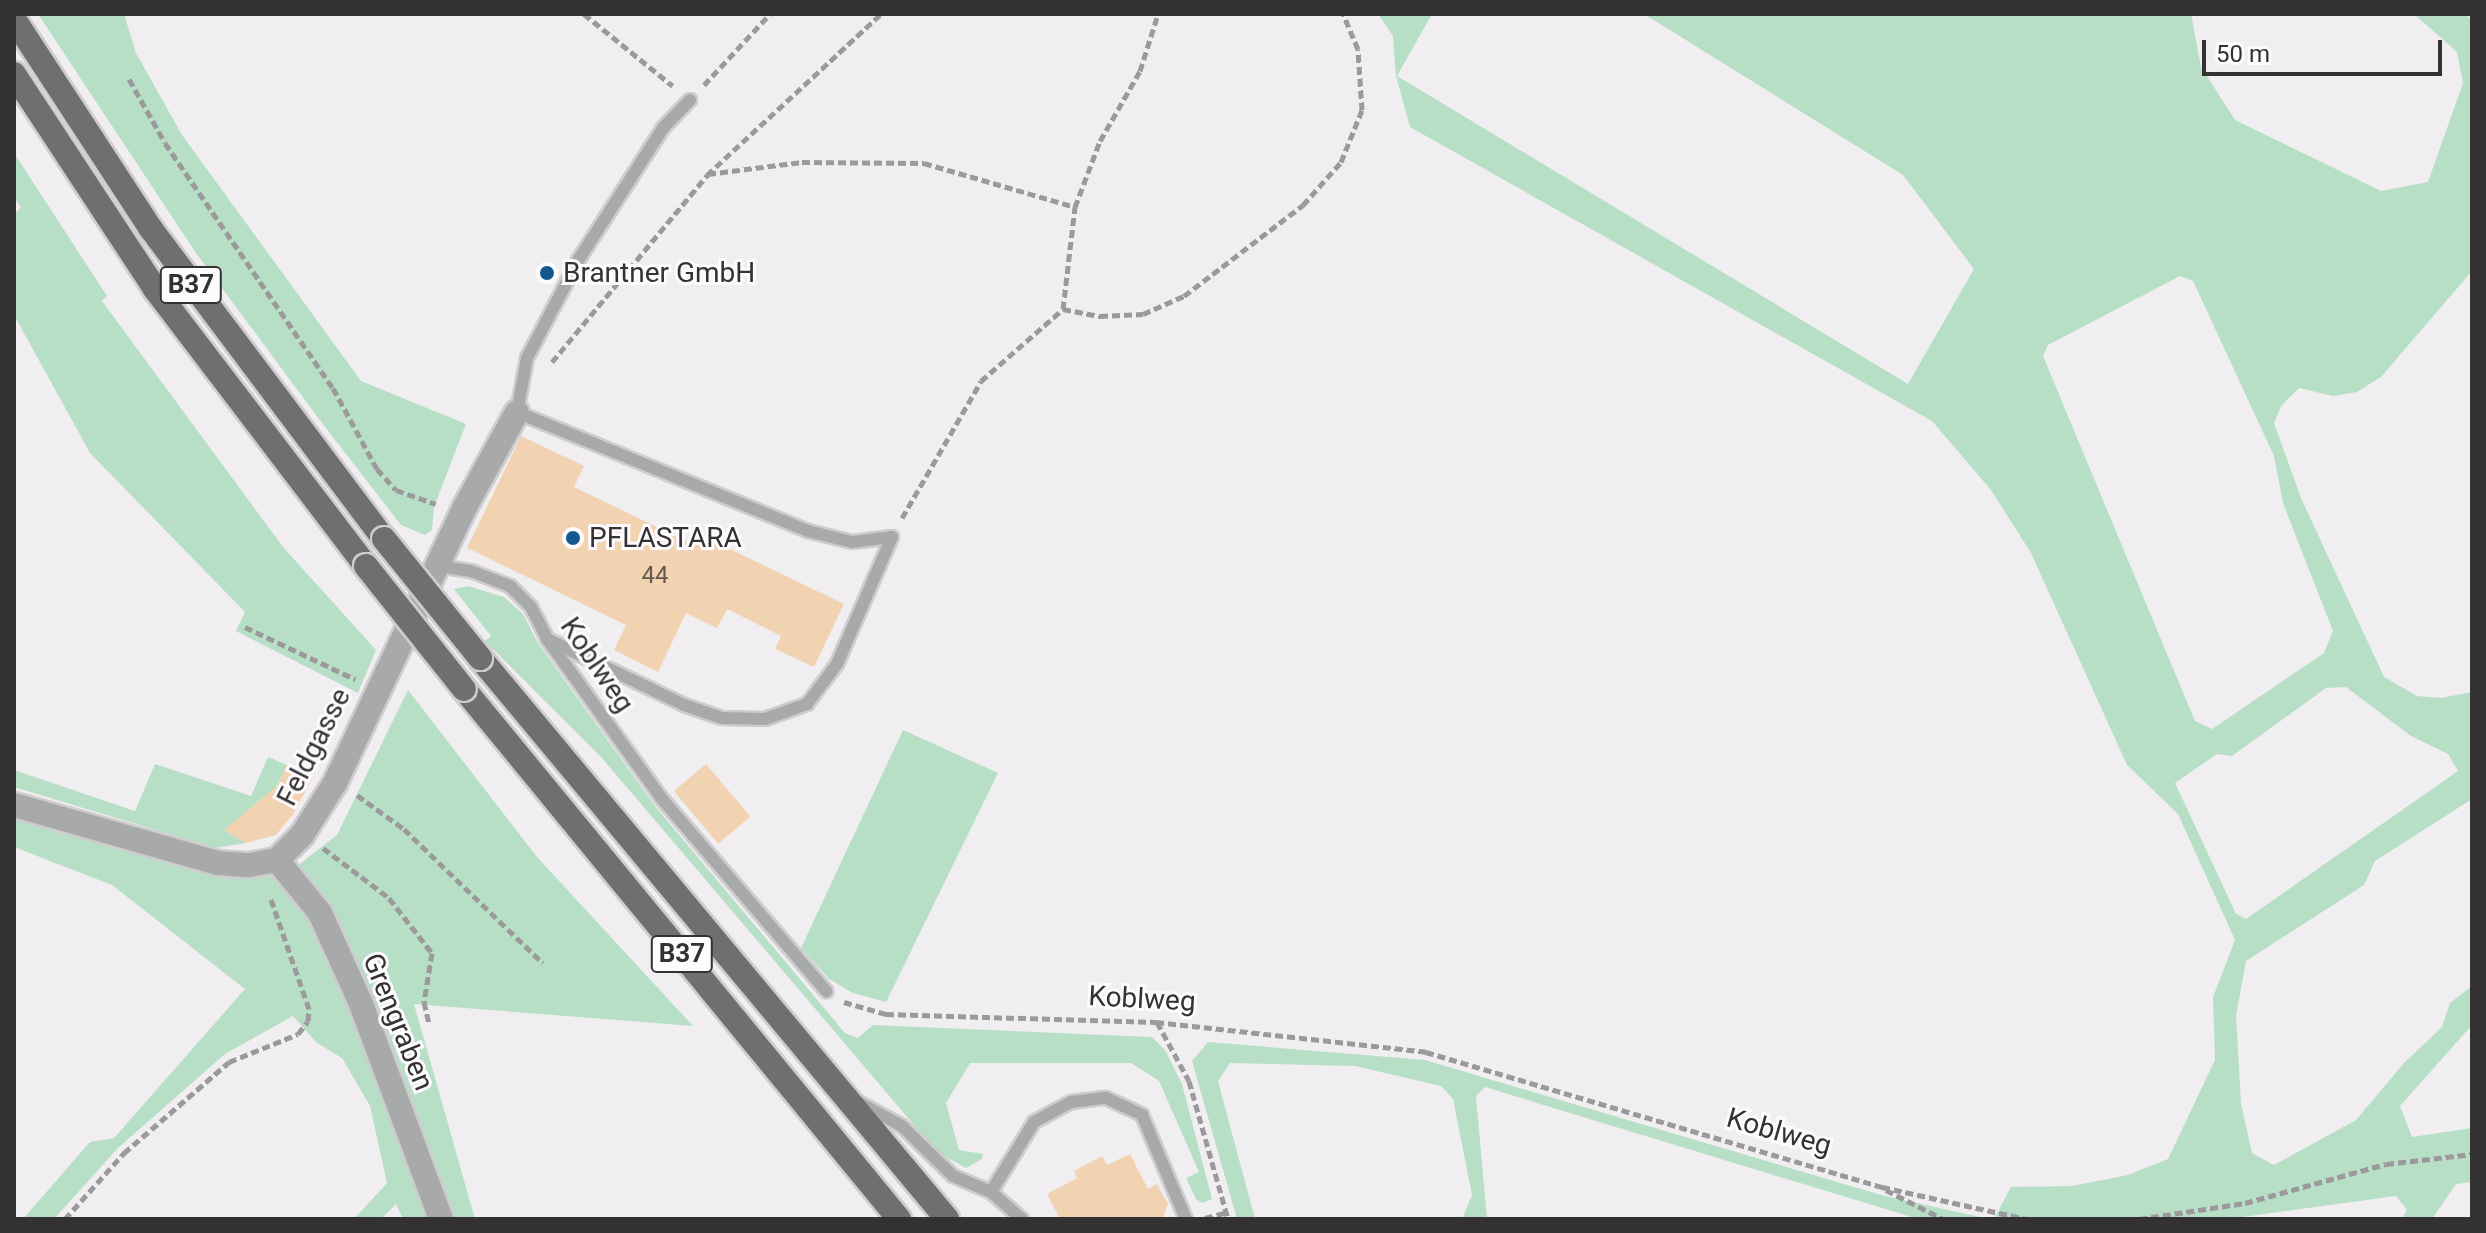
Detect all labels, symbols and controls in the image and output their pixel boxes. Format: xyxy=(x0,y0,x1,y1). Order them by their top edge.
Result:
scale bar xyxy=(2206,24,2446,74)
text: 50 m xyxy=(2216,40,2270,68)
place label: Brantner GmbH xyxy=(563,256,755,290)
road number: B37 xyxy=(159,263,223,307)
marker: Brantner GmbH xyxy=(538,264,556,282)
place label: PFLASTARA xyxy=(589,521,742,555)
marker: PFLASTARA xyxy=(564,529,582,547)
house number: 44 xyxy=(642,562,668,590)
street label: Koblweg xyxy=(553,611,641,719)
street label: Feldgasse xyxy=(270,683,358,811)
road number: B37 xyxy=(650,932,714,976)
street label: Grengraben xyxy=(355,949,441,1095)
street label: Koblweg xyxy=(1088,979,1196,1019)
street label: Koblweg xyxy=(1723,1101,1835,1163)

